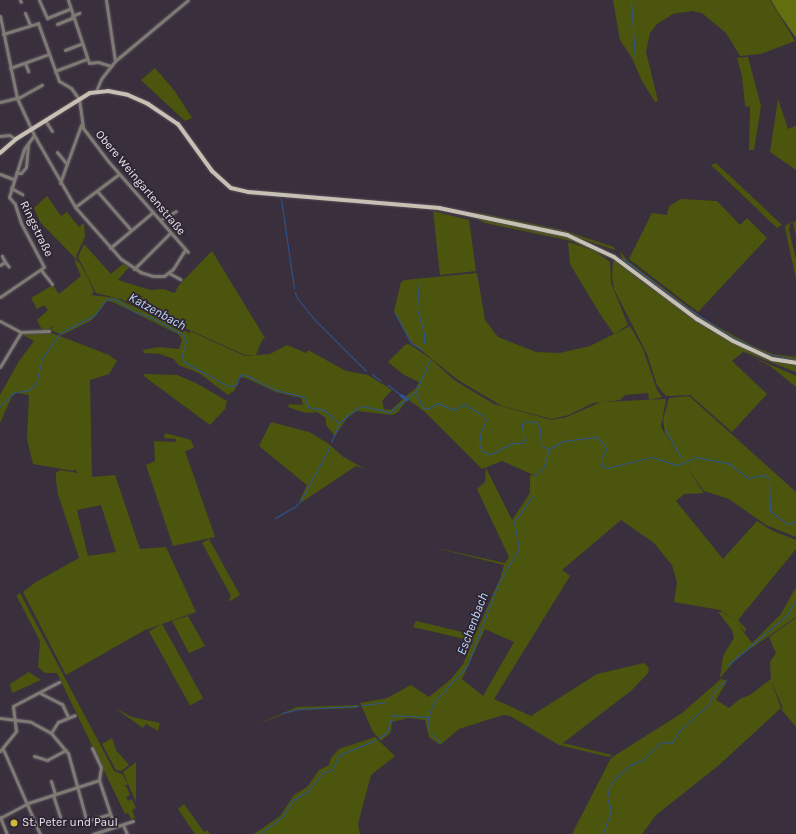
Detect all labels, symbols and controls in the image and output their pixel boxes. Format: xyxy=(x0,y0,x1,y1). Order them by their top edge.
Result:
street label: Obere Weingartenstraße xyxy=(92,128,188,238)
street label: Ringstraße xyxy=(16,199,56,259)
water label: Katzenbach xyxy=(126,290,188,334)
water label: Eschenbach xyxy=(454,591,492,657)
place label: St. Peter und Paul xyxy=(22,816,118,830)
marker: St. Peter und Paul xyxy=(9,818,19,828)

